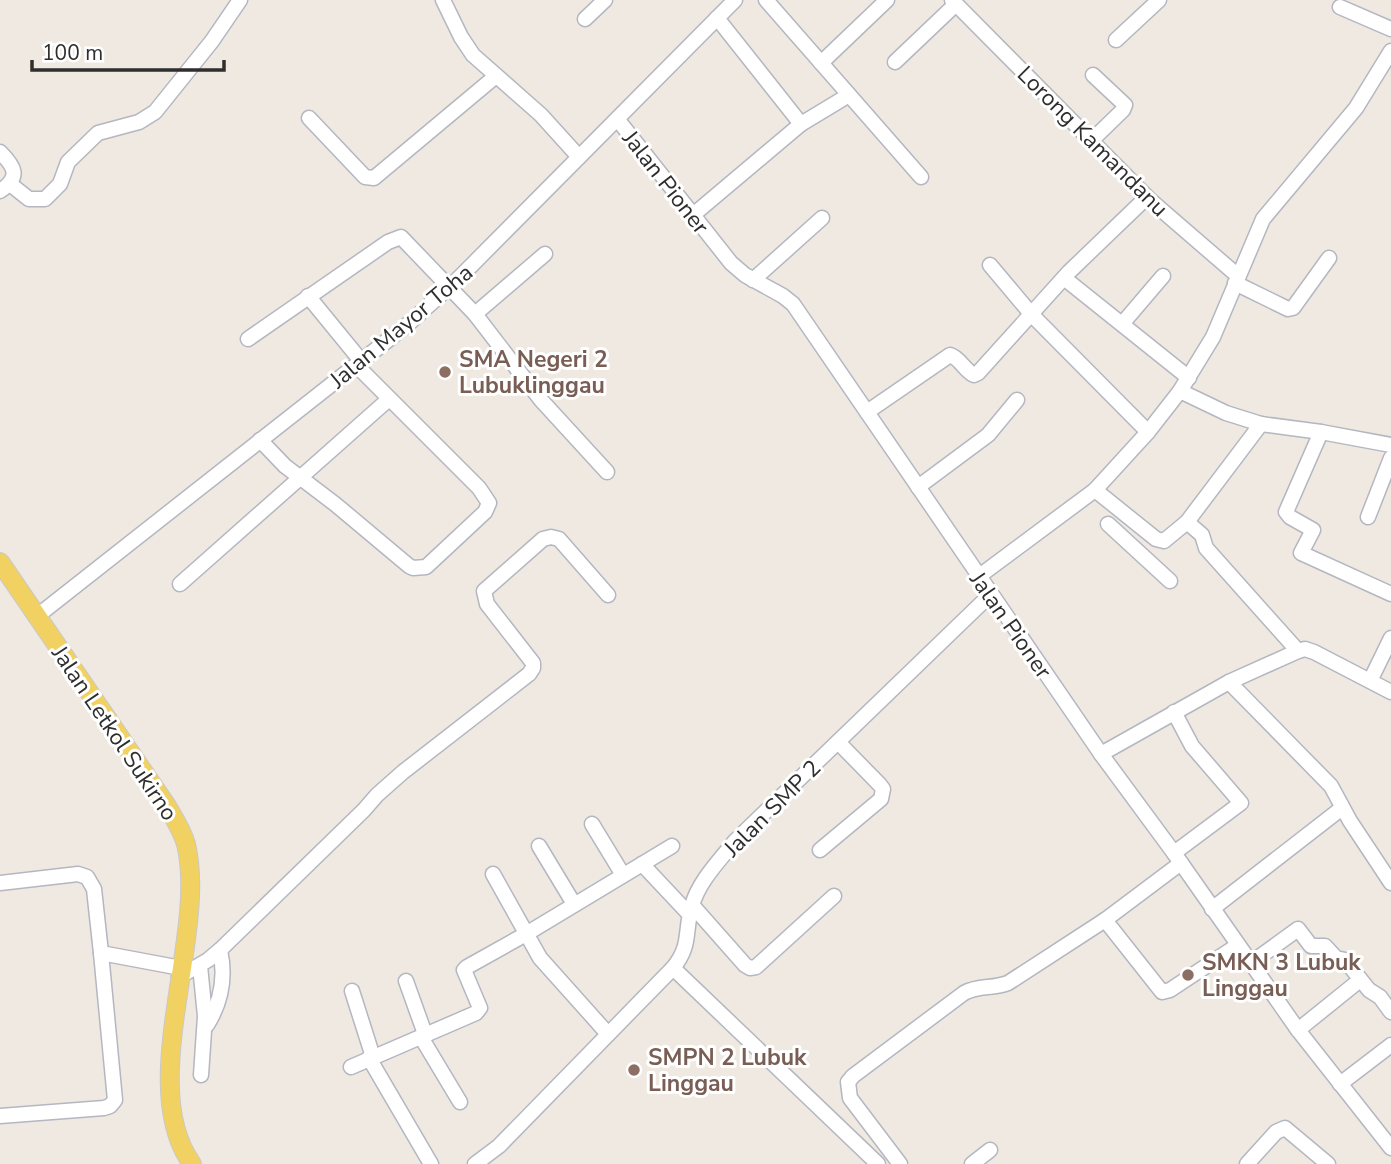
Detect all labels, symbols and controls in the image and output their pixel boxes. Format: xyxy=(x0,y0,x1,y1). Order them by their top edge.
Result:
scale bar xyxy=(32,28,224,72)
text: 100 m xyxy=(42,39,103,67)
street label: Lorong Kamandanu xyxy=(1010,59,1175,224)
street label: Jalan Pioner xyxy=(615,123,716,241)
street label: Jalan Mayor Toha xyxy=(322,257,479,396)
place label: SMA Negeri 2 Lubuklinggau xyxy=(459,344,608,401)
marker: SMA Negeri 2 Lubuklinggau xyxy=(437,364,453,380)
street label: Jalan Pioner xyxy=(962,565,1059,686)
street label: Jalan Letkol Sukirno xyxy=(44,639,185,827)
street label: Jalan SMP 2 xyxy=(716,753,828,864)
place label: SMKN 3 Lubuk Linggau xyxy=(1202,947,1361,1004)
marker: SMKN 3 Lubuk Linggau xyxy=(1180,967,1196,983)
place label: SMPN 2 Lubuk Linggau xyxy=(648,1042,807,1099)
marker: SMPN 2 Lubuk Linggau xyxy=(626,1062,642,1078)

